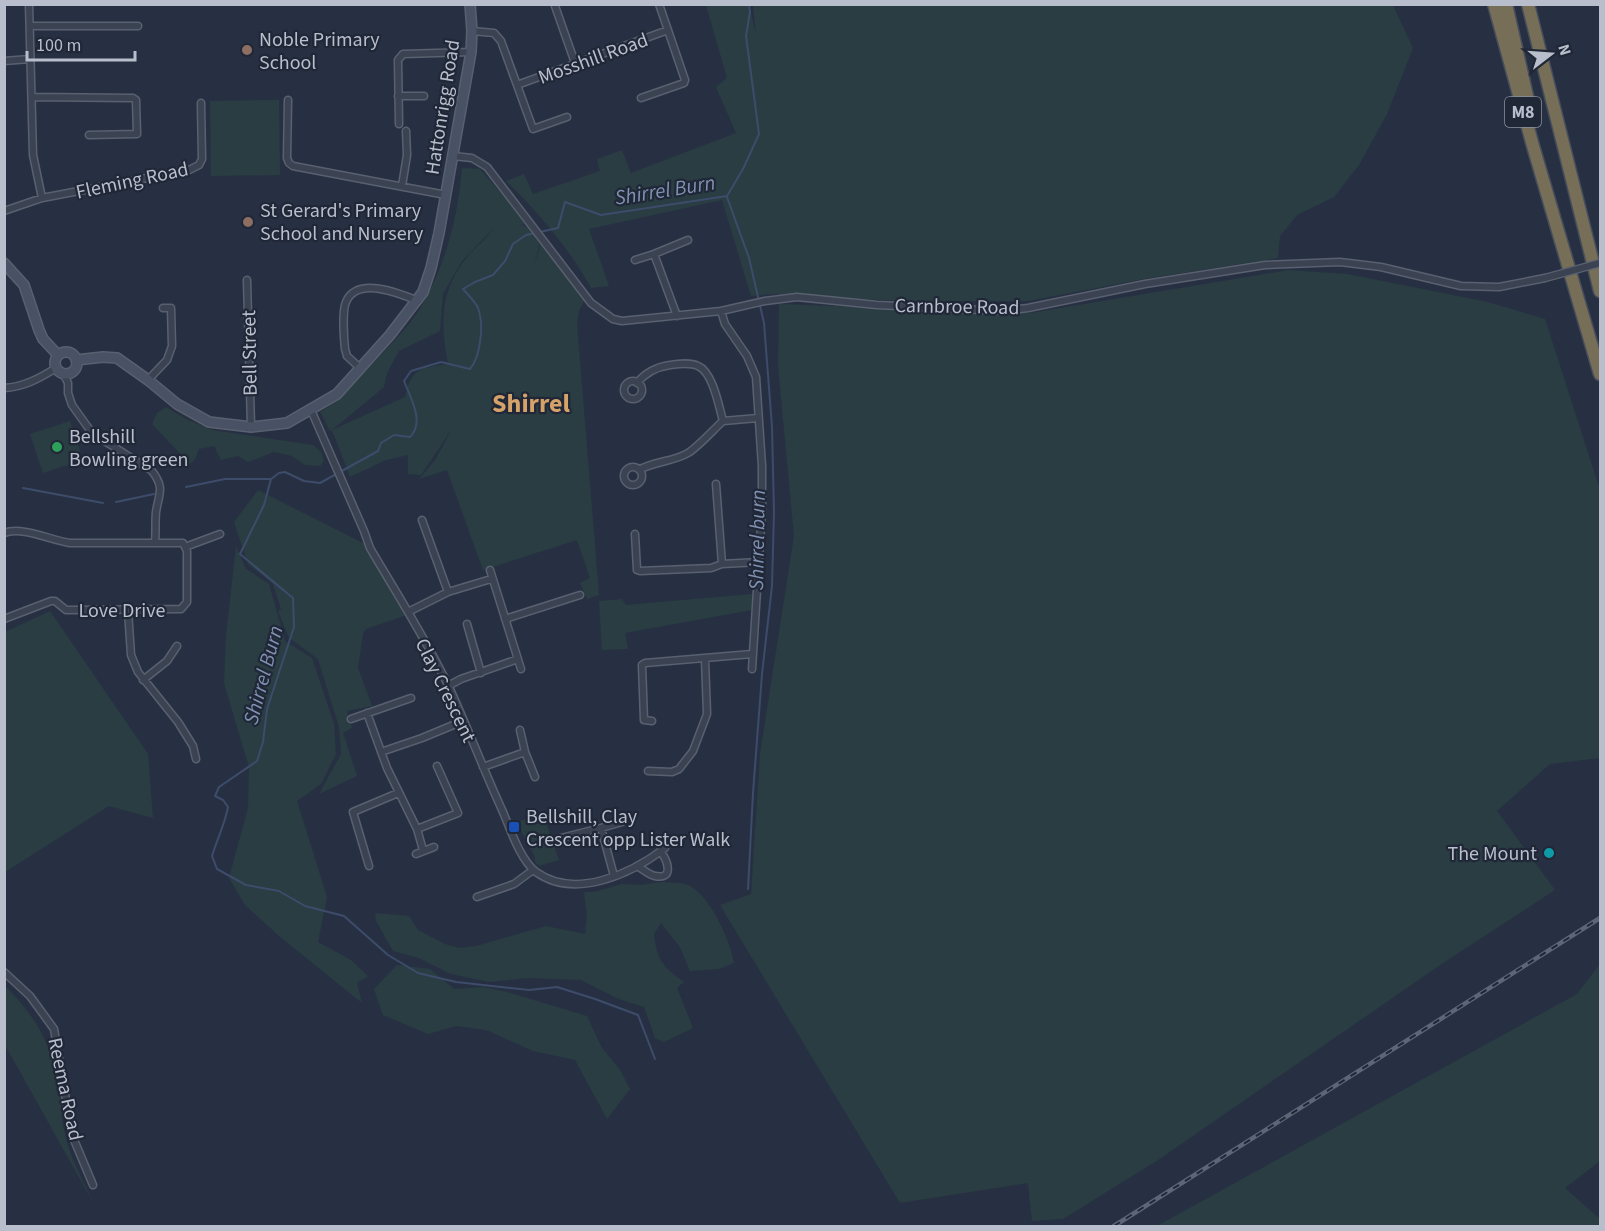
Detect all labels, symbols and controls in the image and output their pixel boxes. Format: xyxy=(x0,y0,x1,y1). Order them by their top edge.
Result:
scale bar xyxy=(27,24,135,62)
north arrow xyxy=(1521,24,1581,84)
place label: Noble Primary School xyxy=(259,26,380,77)
street label: Mosshill Road xyxy=(535,26,652,92)
text: 100 m xyxy=(36,33,81,58)
street label: Hattonrigg Road xyxy=(418,38,467,177)
text: N xyxy=(1552,42,1576,58)
marker: Noble Primary School xyxy=(240,43,254,57)
road number: M8 xyxy=(1505,97,1541,127)
street label: Fleming Road xyxy=(73,155,191,207)
water label: Shirrel Burn xyxy=(613,167,717,213)
place label: St Gerard's Primary School and Nursery xyxy=(260,197,424,248)
marker: St Gerard's Primary School and Nursery xyxy=(241,215,255,229)
street label: Carnbroe Road xyxy=(894,292,1020,322)
street label: Bell Street xyxy=(235,310,265,396)
district label: Shirrel xyxy=(492,385,570,422)
place label: Bellshill Bowling green xyxy=(69,423,189,474)
marker: Bellshill Bowling green xyxy=(50,440,64,454)
water label: Shirrel burn xyxy=(741,489,773,591)
street label: Love Drive xyxy=(79,597,165,625)
water label: Shirrel Burn xyxy=(235,622,291,728)
street label: Clay Crescent xyxy=(408,634,482,747)
place label: Bellshill, Clay Crescent opp Lister Walk xyxy=(526,803,730,854)
marker: Bellshill, Clay Crescent opp Lister Walk xyxy=(507,820,521,834)
place label: The Mount xyxy=(1448,840,1537,868)
marker: The Mount xyxy=(1542,846,1556,860)
street label: Reema Road xyxy=(40,1035,90,1143)

